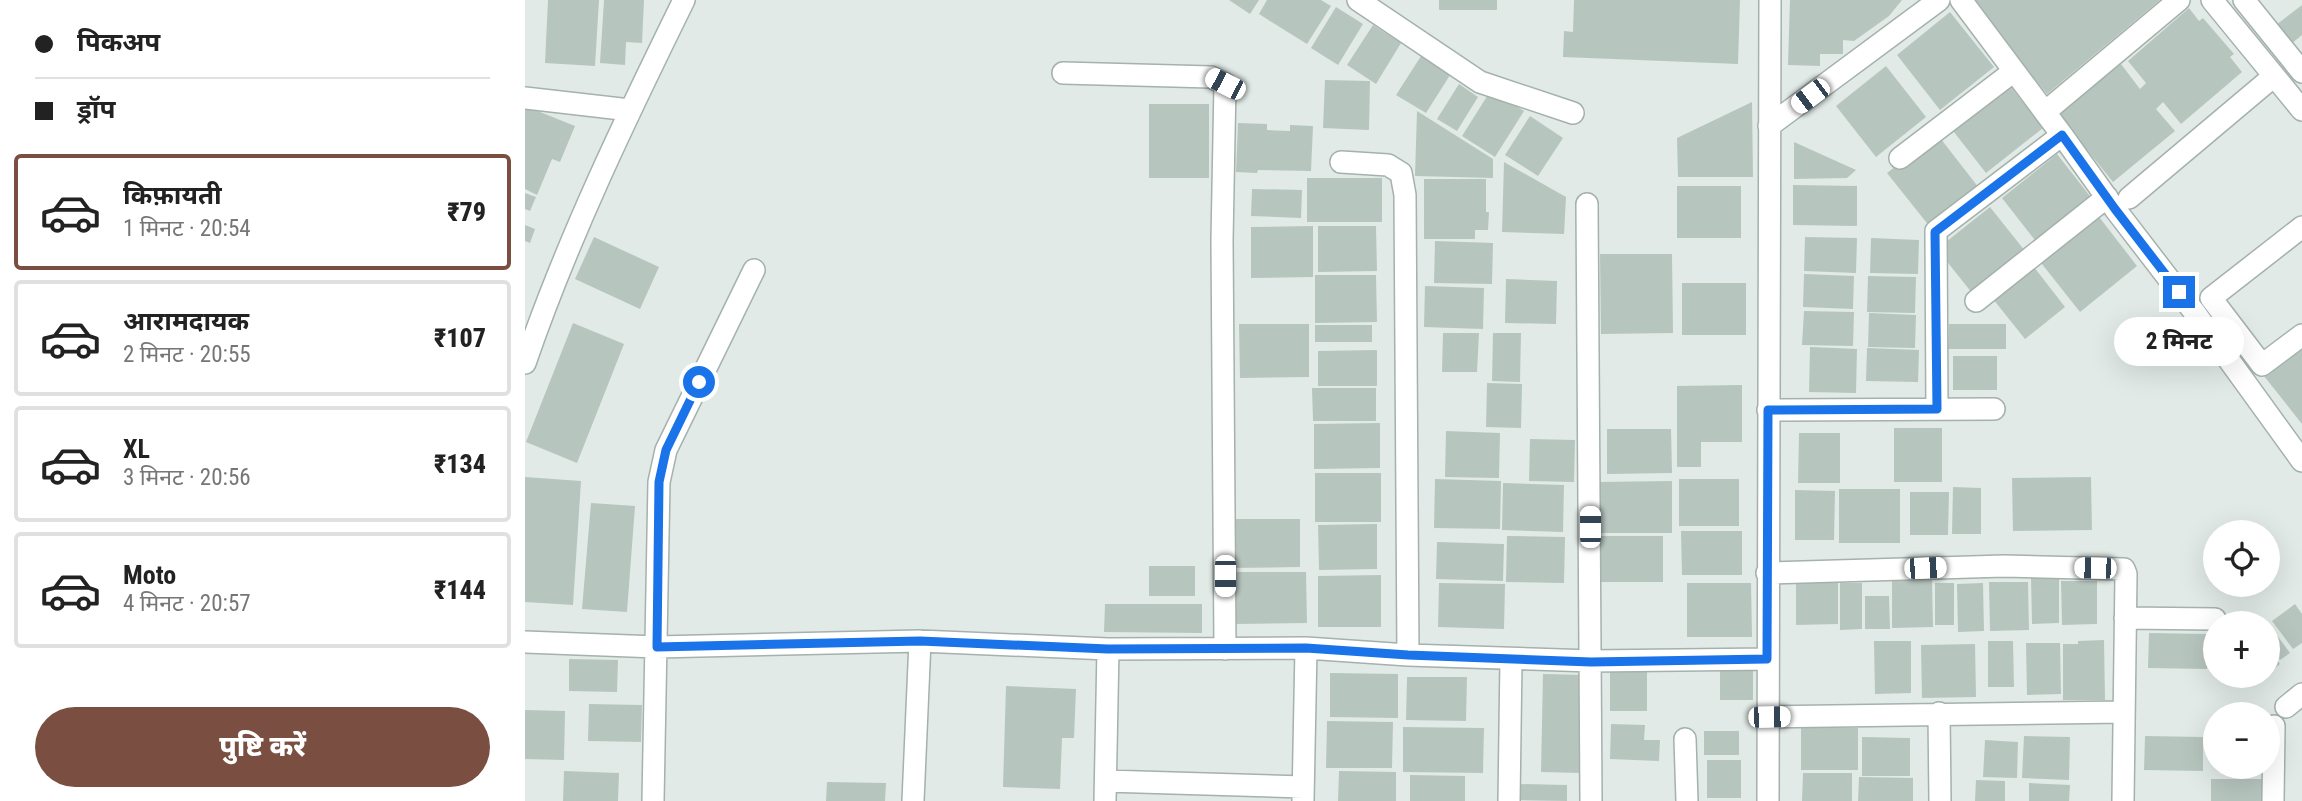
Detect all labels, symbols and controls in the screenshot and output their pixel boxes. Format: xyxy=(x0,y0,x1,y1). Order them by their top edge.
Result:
text: पिकअप xyxy=(77,27,160,57)
car xyxy=(1202,65,1249,103)
car xyxy=(1787,75,1834,117)
text: ड्रॉप xyxy=(77,94,115,124)
text: किफ़ायती xyxy=(123,180,222,210)
icon: car xyxy=(39,181,102,244)
text: ₹79 xyxy=(447,197,486,227)
text: 1 मिनट · 20:54 xyxy=(123,215,251,242)
route end xyxy=(2163,276,2195,308)
text: आरामदायक xyxy=(123,306,249,336)
icon: car xyxy=(39,307,102,370)
callout: 2 मिनट xyxy=(2114,316,2244,366)
text: ₹107 xyxy=(434,323,486,353)
text: 2 मिनट xyxy=(2146,328,2212,355)
text: 2 मिनट · 20:55 xyxy=(123,341,251,368)
route start xyxy=(683,366,715,398)
icon: car xyxy=(39,433,102,496)
text: XL xyxy=(123,434,150,464)
text: ₹134 xyxy=(434,449,486,479)
text: 3 मिनट · 20:56 xyxy=(123,464,251,491)
car xyxy=(1580,506,1601,548)
map controls xyxy=(2203,520,2280,779)
button: locate xyxy=(2203,520,2280,597)
car xyxy=(1215,555,1236,597)
car xyxy=(1904,557,1947,579)
car xyxy=(2074,557,2117,579)
icon: car xyxy=(39,559,102,622)
text: Moto xyxy=(123,560,176,590)
text: ₹144 xyxy=(434,575,486,605)
text: 4 मिनट · 20:57 xyxy=(123,590,251,617)
button: + xyxy=(2203,611,2280,688)
button: − xyxy=(2203,702,2280,779)
car xyxy=(1748,706,1791,728)
button: पुष्टि करें xyxy=(35,707,490,787)

